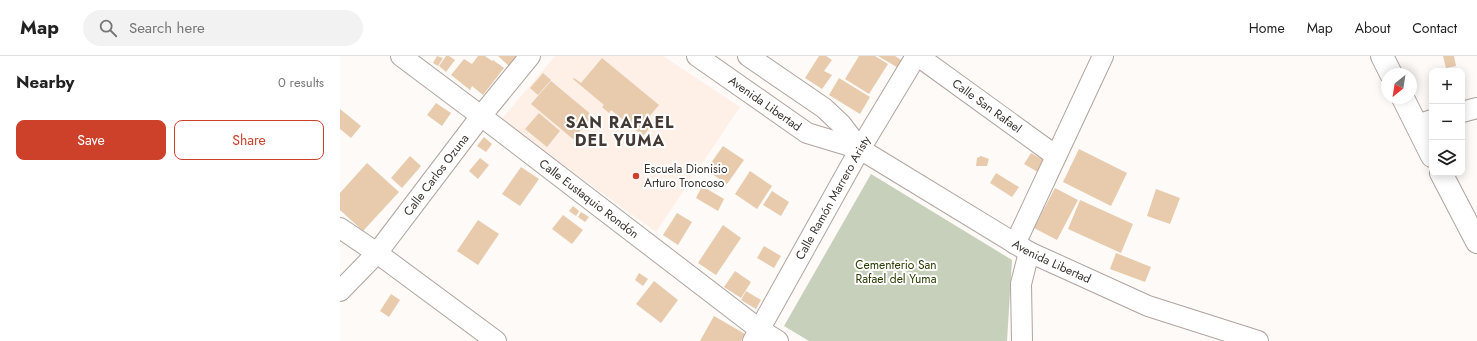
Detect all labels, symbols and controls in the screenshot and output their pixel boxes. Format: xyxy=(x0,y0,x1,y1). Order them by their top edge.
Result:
search box xyxy=(83,10,363,46)
text: Map xyxy=(20,14,59,41)
icon: search xyxy=(97,17,119,39)
text: Search here xyxy=(129,17,205,39)
text: Home xyxy=(1249,18,1285,38)
text: Map xyxy=(1307,18,1333,38)
text: About xyxy=(1355,18,1390,38)
text: Contact xyxy=(1412,18,1457,38)
north arrow xyxy=(1381,68,1417,104)
map controls xyxy=(1429,68,1465,176)
button: + xyxy=(1429,68,1465,104)
text: Nearby xyxy=(16,70,74,94)
street label: Avenida Libertad xyxy=(725,72,805,135)
text: 0 results xyxy=(278,73,324,92)
street label: Calle San Rafael xyxy=(948,74,1025,137)
button: − xyxy=(1429,104,1465,140)
district label: SAN RAFAEL DEL YUMA xyxy=(566,111,674,152)
button: Save xyxy=(16,120,166,160)
button: Share xyxy=(174,120,324,160)
street label: Calle Carlos Ozuna xyxy=(399,130,473,220)
street label: Calle Ramón Marrero Aristy xyxy=(791,132,875,263)
button: layers xyxy=(1429,140,1465,176)
street label: Calle Eustaquio Rondón xyxy=(535,155,643,243)
place label: Escuela Dionisio Arturo Troncoso xyxy=(644,160,728,192)
marker: Escuela Dionisio Arturo Troncoso xyxy=(631,171,641,181)
street label: Avenida Libertad xyxy=(1009,235,1094,288)
park label: Cementerio San Rafael del Yuma xyxy=(855,256,937,288)

